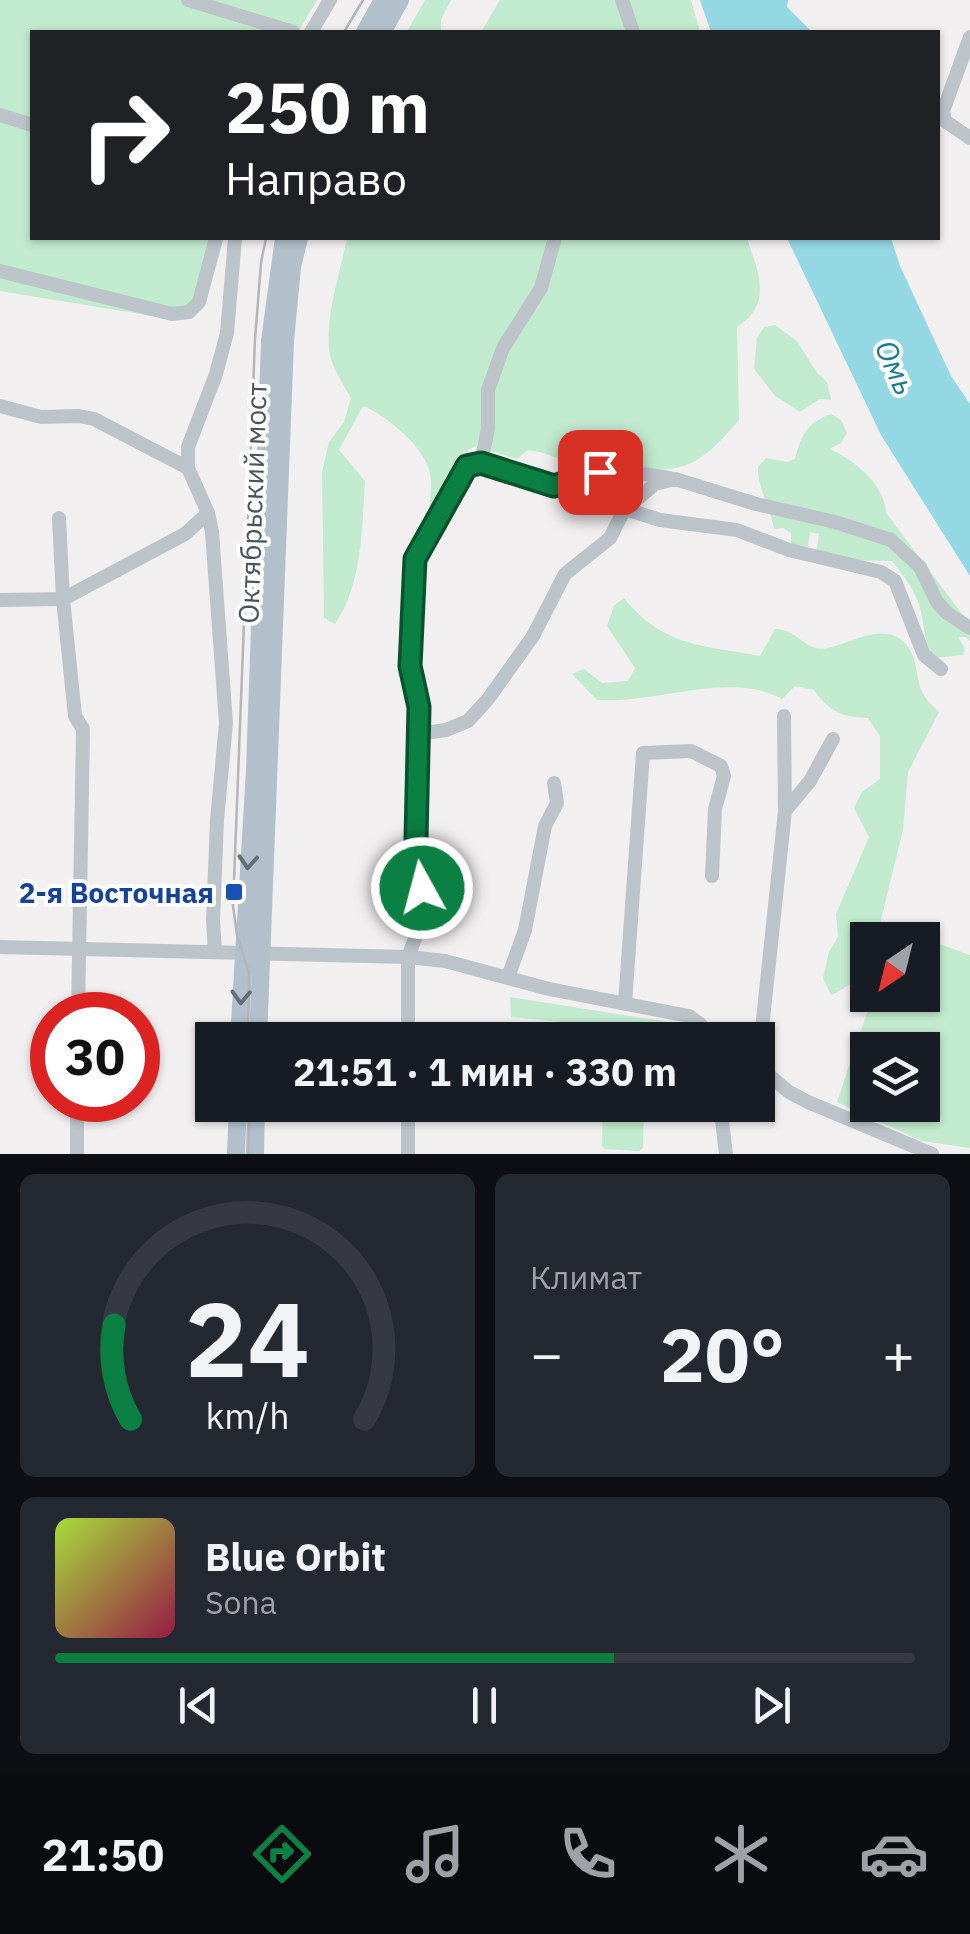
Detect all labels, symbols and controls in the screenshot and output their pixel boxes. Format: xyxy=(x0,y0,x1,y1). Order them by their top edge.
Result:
text: 250 m xyxy=(225,61,430,152)
icon: right xyxy=(60,70,190,200)
text: Направо xyxy=(225,149,407,207)
water label: Омь xyxy=(867,334,925,400)
street label: Октябрьский мост xyxy=(229,382,275,624)
pin xyxy=(558,430,643,515)
icon: arrive xyxy=(573,445,628,500)
position arrow xyxy=(370,836,474,940)
one-way arrow xyxy=(238,854,259,870)
place label: 2-я Восточная xyxy=(19,874,214,911)
marker: 2-я Восточная xyxy=(223,881,245,903)
north arrow xyxy=(850,922,940,1012)
map controls xyxy=(850,922,940,1122)
one-way arrow xyxy=(230,989,251,1005)
speed limit sign: 30 xyxy=(30,992,160,1122)
button: layers xyxy=(850,1032,940,1122)
text: 21:51 · 1 мин · 330 m xyxy=(293,1047,677,1096)
text: Климат xyxy=(530,1256,642,1298)
text: 24 xyxy=(185,1270,310,1406)
text: 20° xyxy=(660,1305,785,1403)
text: − xyxy=(530,1318,563,1389)
text: + xyxy=(882,1318,915,1389)
text: km/h xyxy=(205,1392,290,1439)
text: Blue Orbit xyxy=(205,1532,386,1581)
text: Sona xyxy=(205,1581,277,1623)
icon: previous xyxy=(171,1678,226,1733)
icon: pause xyxy=(457,1678,512,1733)
icon: next xyxy=(744,1678,799,1733)
icon: directions xyxy=(247,1819,317,1889)
icon: music xyxy=(400,1819,470,1889)
icon: phone xyxy=(553,1819,623,1889)
icon: climate xyxy=(706,1819,776,1889)
icon: car xyxy=(859,1819,929,1889)
text: 21:50 xyxy=(41,1825,164,1883)

